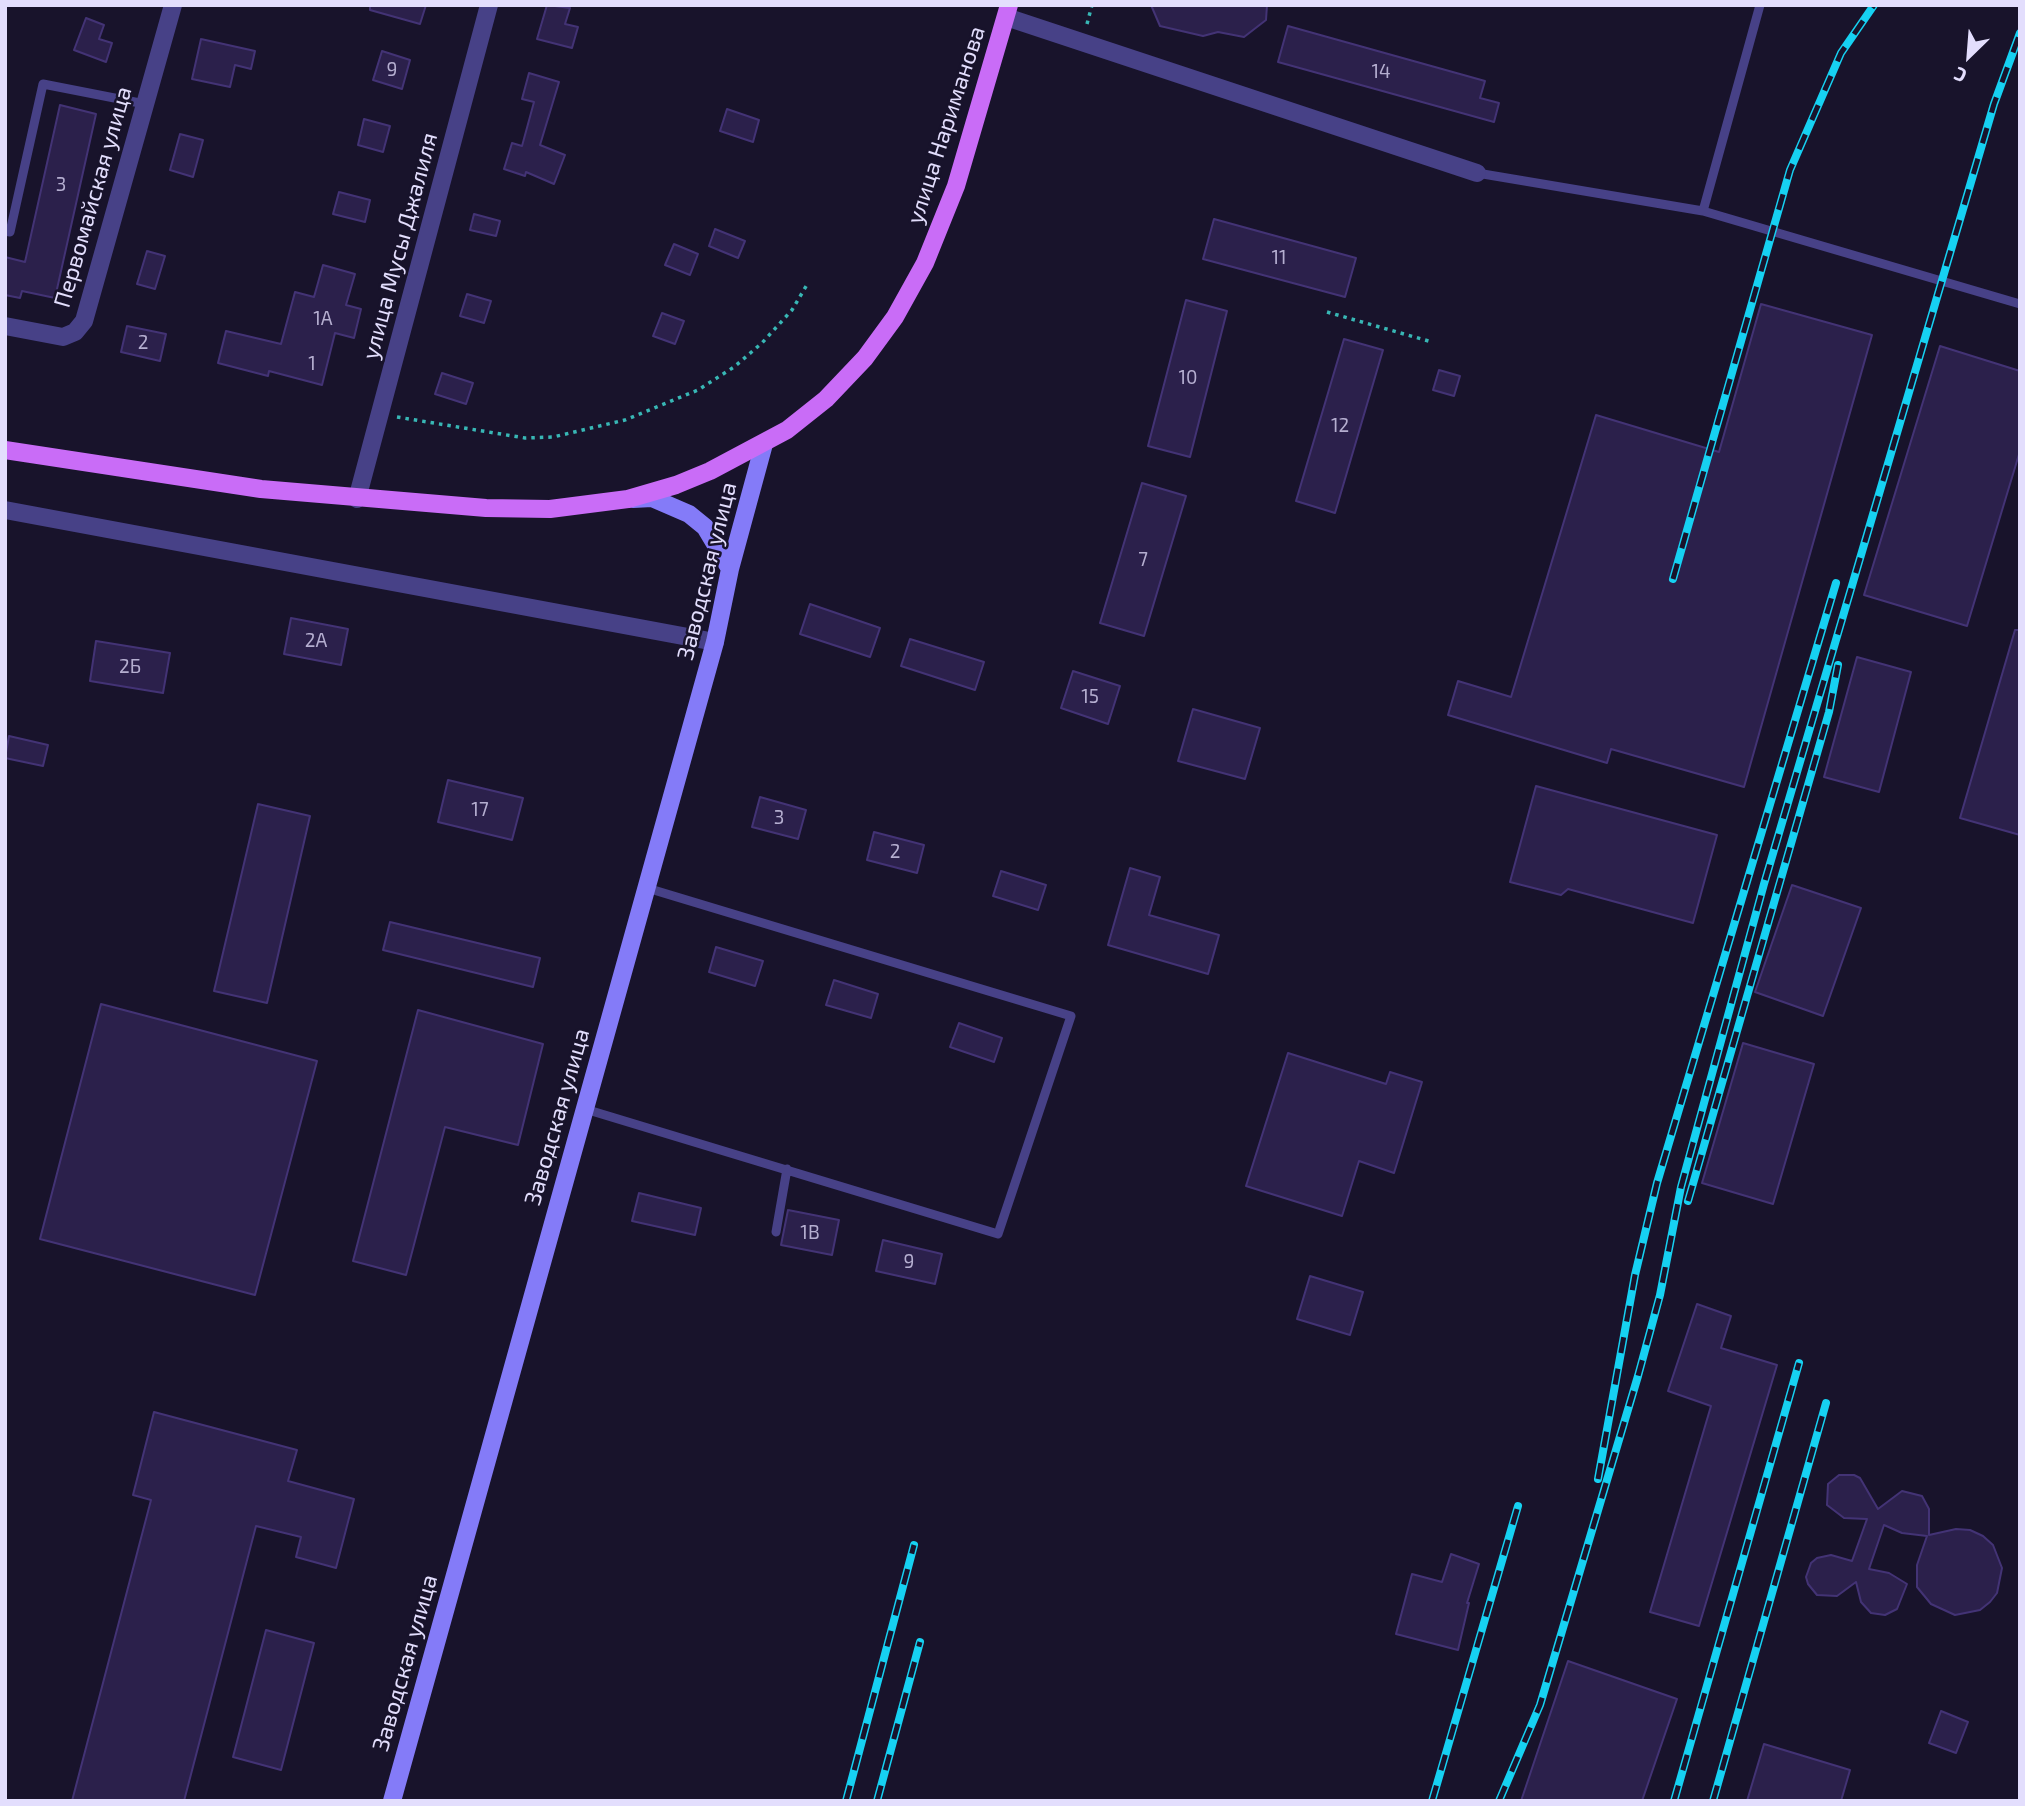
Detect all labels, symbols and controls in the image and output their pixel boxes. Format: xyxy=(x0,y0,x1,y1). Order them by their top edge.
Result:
north arrow xyxy=(1934,21,2004,91)
street label: улица Нариманова xyxy=(901,23,991,227)
house number: 9 xyxy=(387,59,397,81)
house number: 14 xyxy=(1371,61,1391,83)
text: С xyxy=(1950,63,1970,88)
street label: Первомайская улица xyxy=(48,83,138,311)
street label: улица Мусы Джалиля xyxy=(356,130,444,362)
house number: 3 xyxy=(56,174,66,196)
house number: 11 xyxy=(1271,247,1287,269)
house number: 1А xyxy=(313,308,333,330)
house number: 2 xyxy=(138,332,148,354)
house number: 1 xyxy=(308,353,316,375)
house number: 10 xyxy=(1178,367,1198,389)
house number: 12 xyxy=(1331,415,1349,437)
street label: Заводская улица xyxy=(672,479,742,663)
house number: 7 xyxy=(1138,549,1148,571)
house number: 2А xyxy=(305,630,327,652)
house number: 2Б xyxy=(119,656,141,678)
house number: 15 xyxy=(1081,686,1099,708)
house number: 17 xyxy=(471,799,489,821)
house number: 3 xyxy=(774,807,784,829)
house number: 2 xyxy=(890,841,900,863)
street label: Заводская улица xyxy=(519,1025,595,1209)
house number: 1В xyxy=(800,1222,820,1244)
house number: 9 xyxy=(904,1251,914,1273)
street label: Заводская улица xyxy=(367,1571,443,1755)

